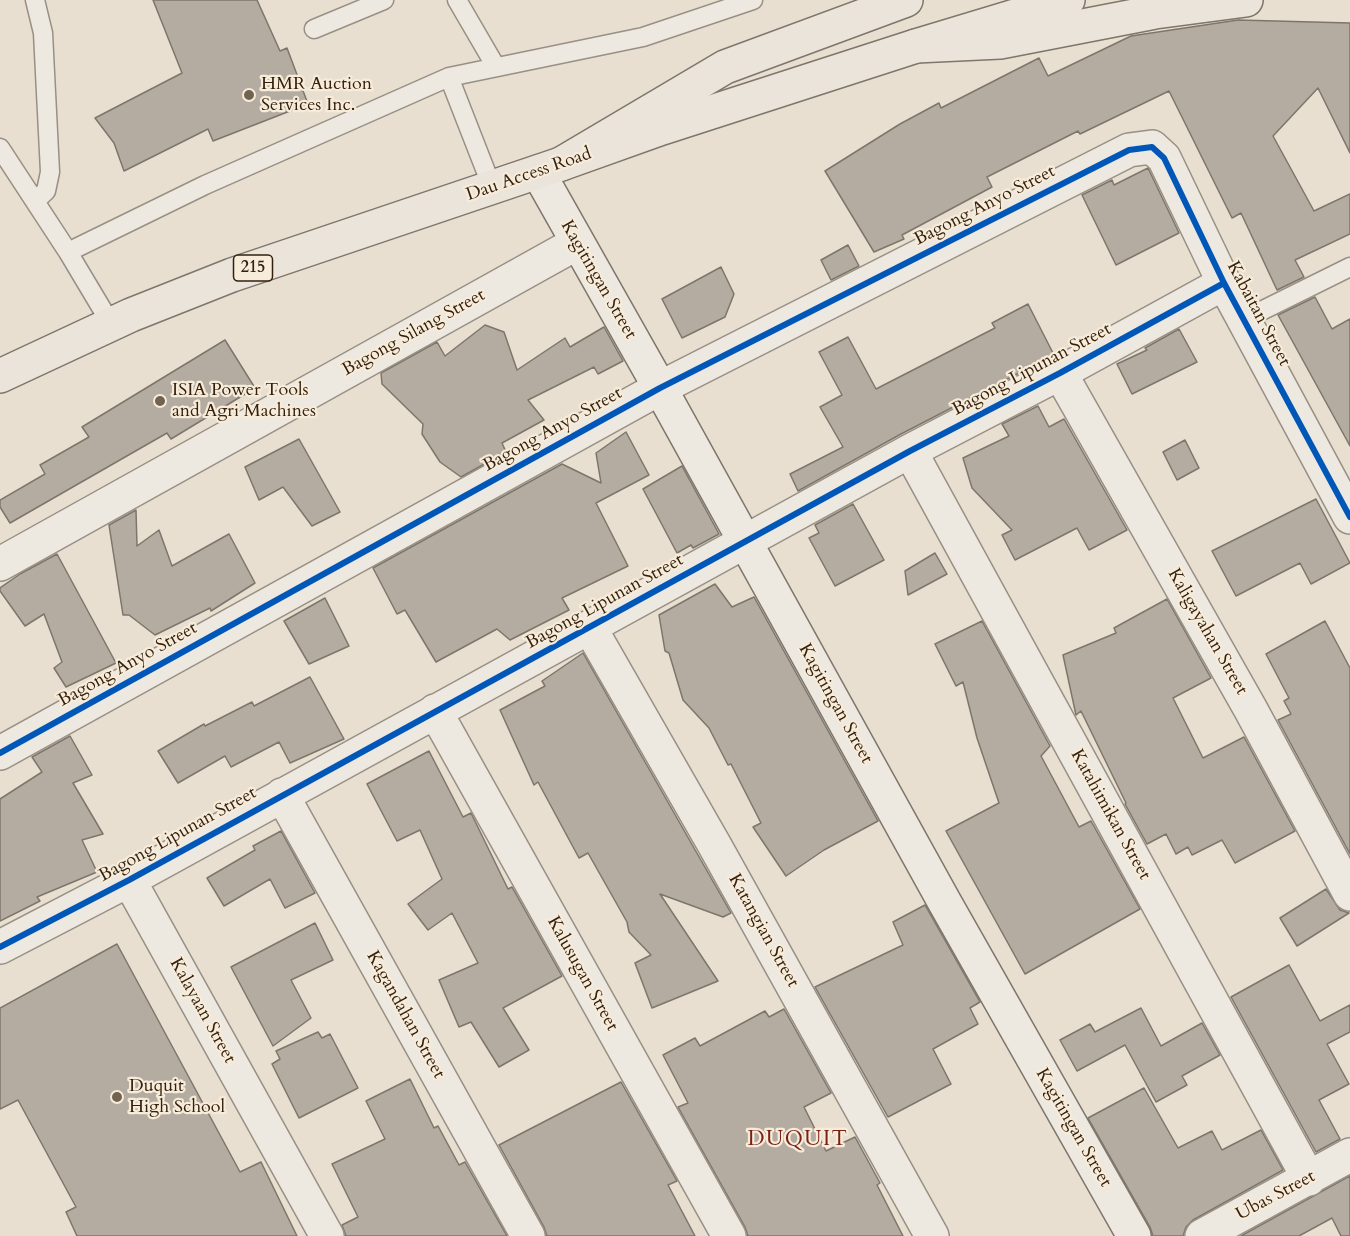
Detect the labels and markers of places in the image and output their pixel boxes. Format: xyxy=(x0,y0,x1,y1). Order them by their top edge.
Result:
place label: HMR Auction Services Inc. xyxy=(261,74,372,116)
marker: HMR Auction Services Inc. xyxy=(242,88,256,102)
place label: ISIA Power Tools and Agri Machines xyxy=(172,380,316,422)
marker: ISIA Power Tools and Agri Machines xyxy=(153,394,167,408)
place label: Duquit High School xyxy=(129,1076,225,1118)
marker: Duquit High School xyxy=(110,1090,124,1104)

